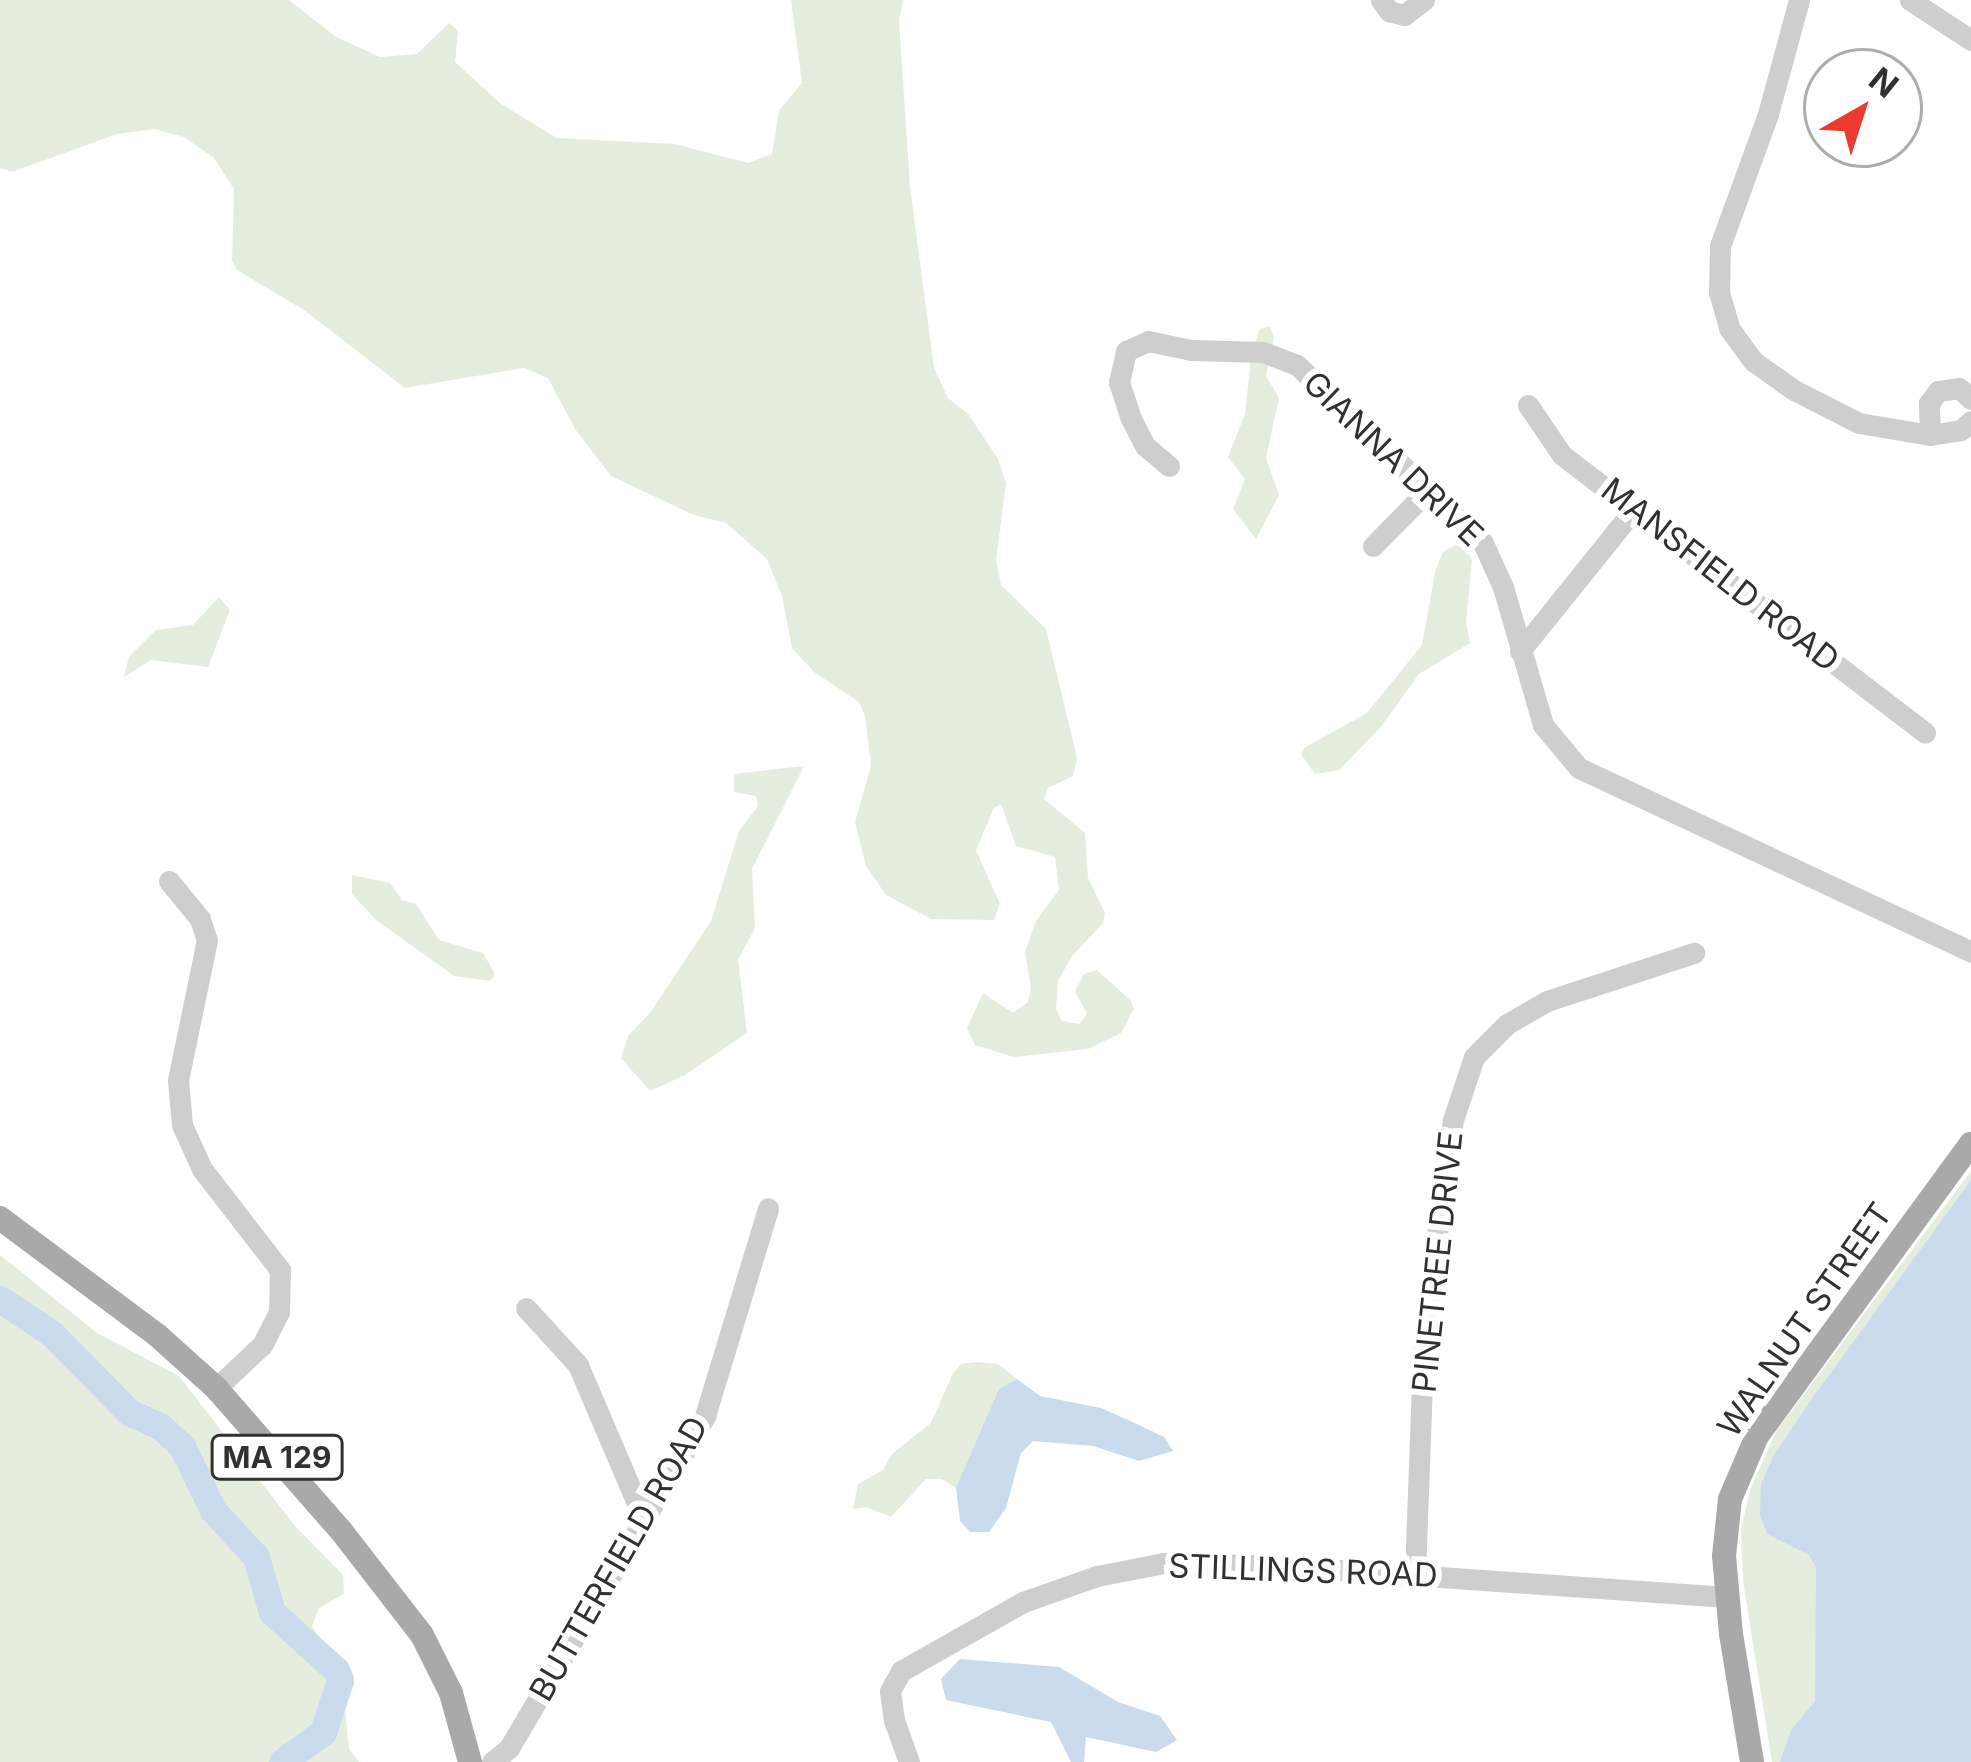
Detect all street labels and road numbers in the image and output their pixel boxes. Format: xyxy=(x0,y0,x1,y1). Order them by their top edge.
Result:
street label: GIANNA DRIVE xyxy=(1295,363,1491,555)
street label: MANSFIELD ROAD xyxy=(1593,470,1847,680)
street label: PINETREE DRIVE xyxy=(1405,1129,1471,1395)
street label: WALNUT STREET xyxy=(1709,1195,1901,1445)
street label: BUTTERFIELD ROAD xyxy=(521,1410,717,1708)
road number: MA 129 xyxy=(208,1433,346,1481)
street label: STILLINGS ROAD xyxy=(1168,1547,1438,1595)

